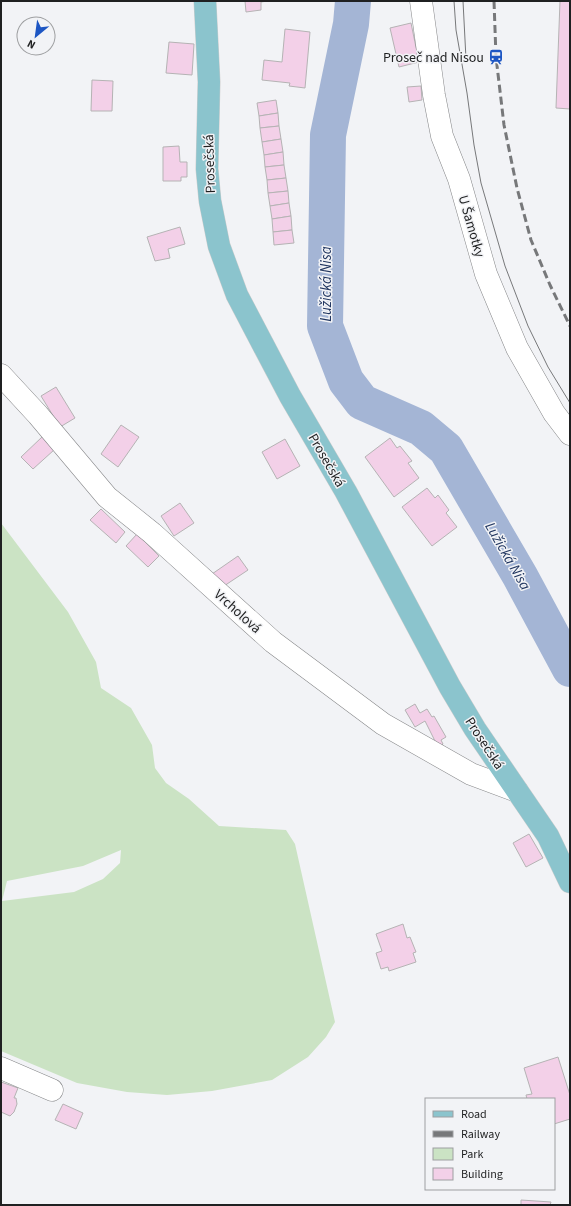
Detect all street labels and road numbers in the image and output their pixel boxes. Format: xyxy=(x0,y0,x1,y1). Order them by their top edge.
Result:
street label: Prosečská xyxy=(199,134,221,194)
street label: U Šamotky xyxy=(453,193,490,260)
street label: Prosečská xyxy=(303,430,350,491)
street label: Vrcholová xyxy=(209,585,265,638)
street label: Prosečská xyxy=(460,713,509,774)

